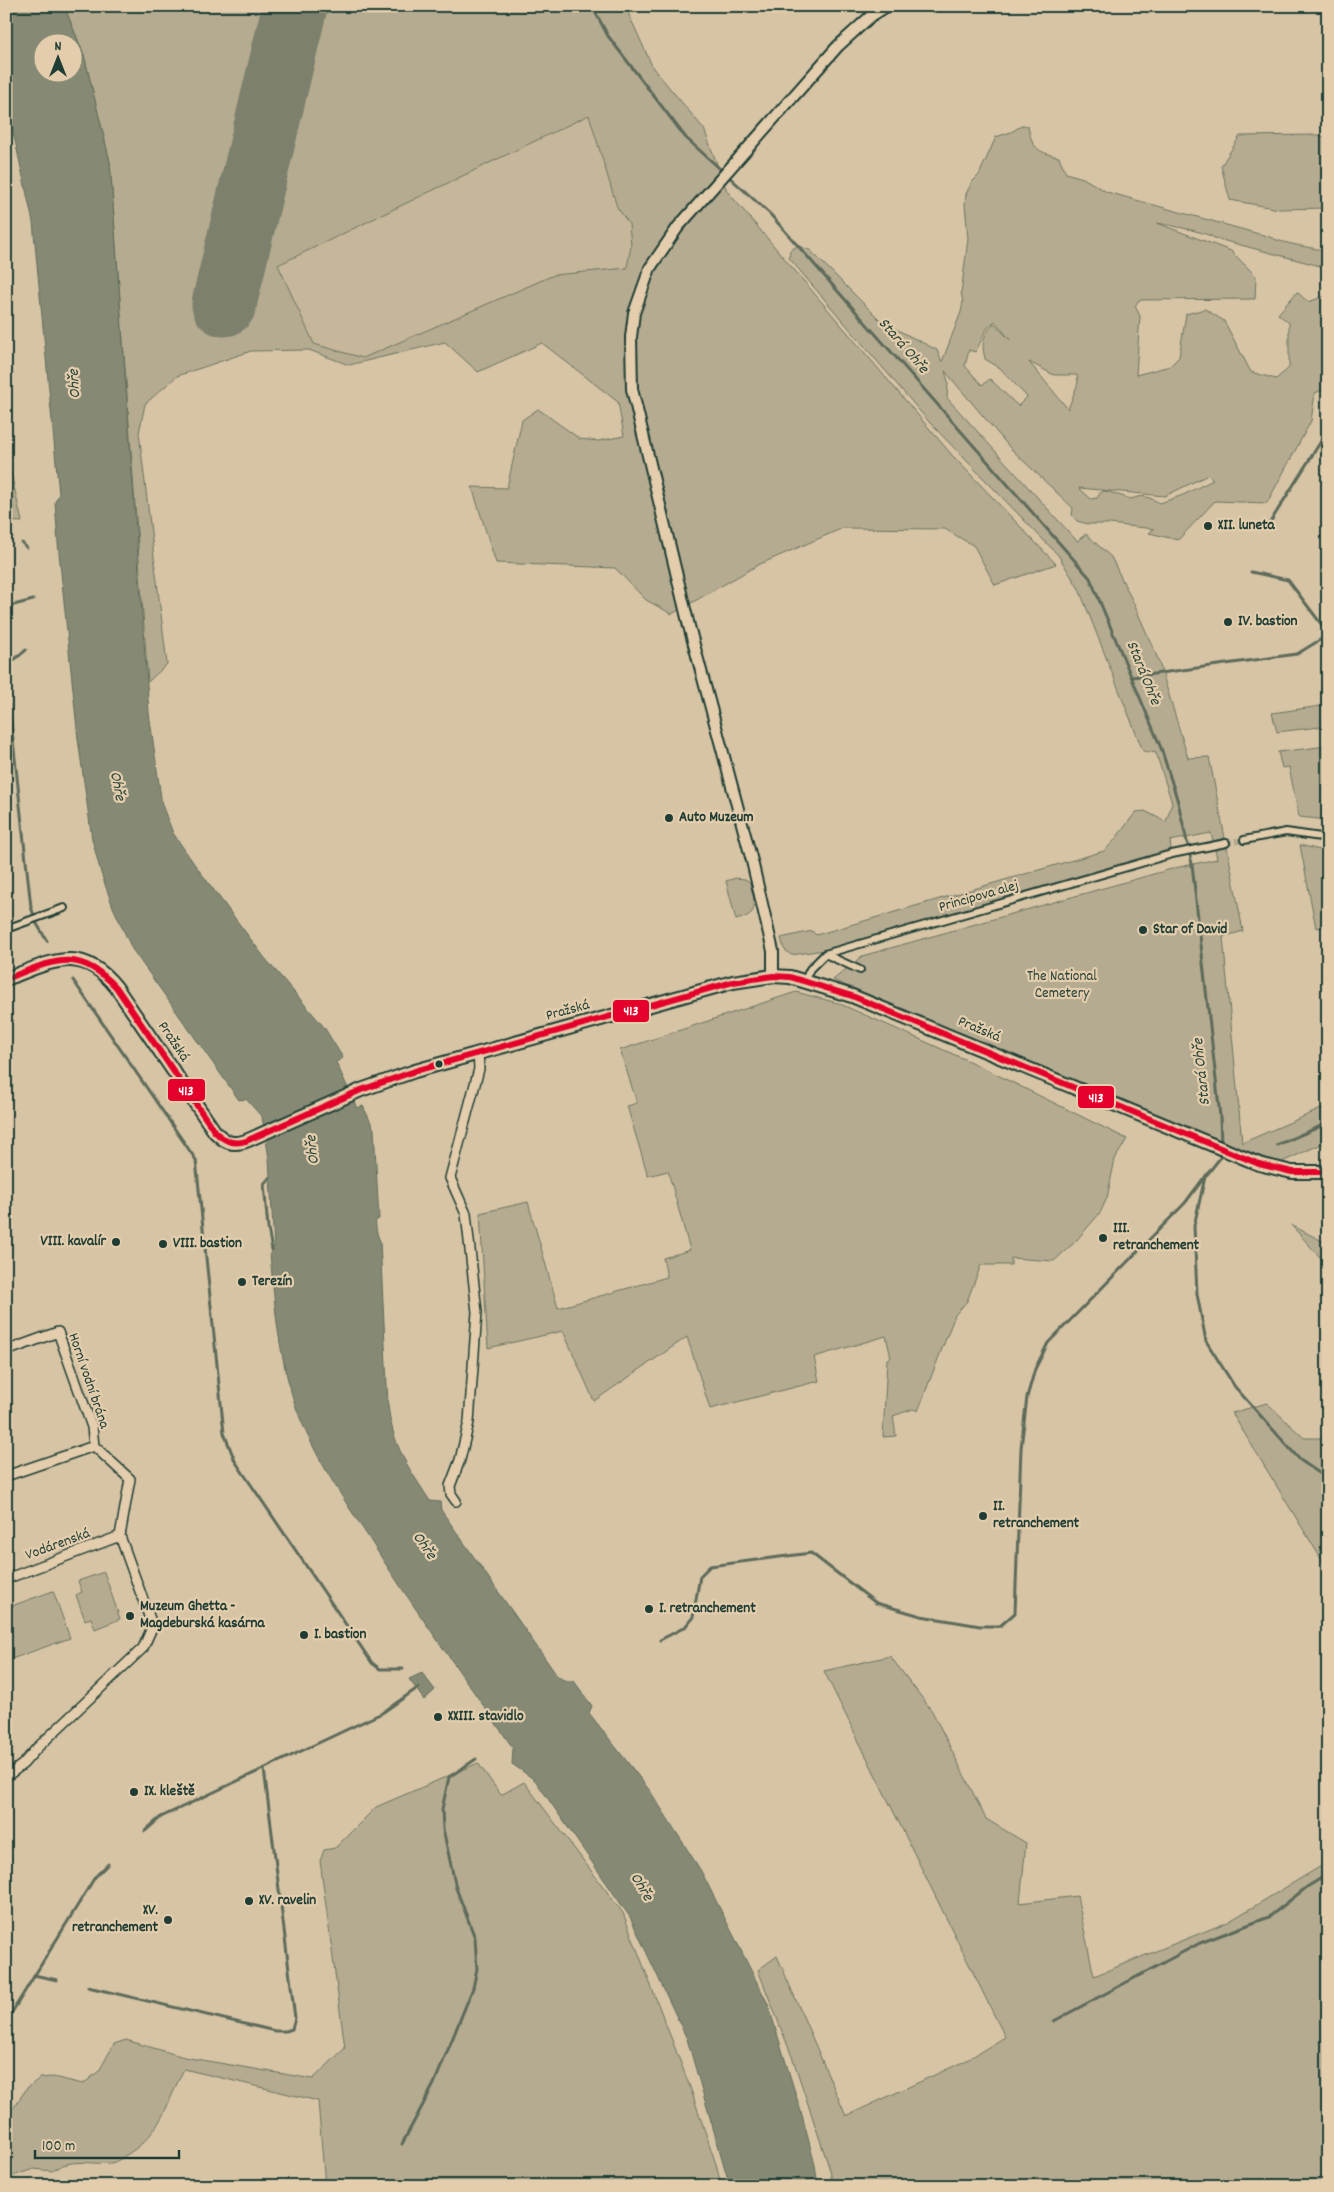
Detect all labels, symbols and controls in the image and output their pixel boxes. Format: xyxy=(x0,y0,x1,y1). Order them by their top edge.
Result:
north arrow xyxy=(32,32,82,82)
text: N xyxy=(55,37,62,57)
water label: Stará Ohře xyxy=(872,313,934,380)
water label: Ohře xyxy=(63,368,87,399)
place label: XII. luneta xyxy=(1218,515,1276,537)
marker: XII. luneta xyxy=(1202,520,1214,532)
place label: IV. bastion xyxy=(1238,611,1298,633)
marker: IV. bastion xyxy=(1222,616,1234,628)
water label: Stará Ohře xyxy=(1120,637,1167,709)
water label: Ohře xyxy=(103,769,131,804)
place label: Auto Muzeum xyxy=(679,807,754,829)
marker: Auto Muzeum xyxy=(663,812,675,824)
street label: Principova alej xyxy=(936,875,1022,919)
place label: Star of David xyxy=(1153,919,1227,941)
marker: Star of David xyxy=(1137,924,1149,936)
park label: The National Cemetery xyxy=(1027,966,1097,1005)
street label: Pražská xyxy=(544,994,593,1027)
line badge: 413 xyxy=(612,999,650,1023)
text: 413 xyxy=(623,1002,639,1022)
street label: Pražská xyxy=(954,1011,1004,1049)
street label: Pražská xyxy=(151,1017,195,1067)
water label: Stará Ohře xyxy=(1187,1036,1217,1107)
unlabelled marker xyxy=(434,1059,444,1069)
line badge: 413 xyxy=(167,1078,206,1102)
text: 413 xyxy=(178,1082,194,1102)
line badge: 413 xyxy=(1077,1085,1115,1109)
text: 413 xyxy=(1088,1089,1104,1109)
water label: Ohře xyxy=(300,1133,326,1166)
place label: III. retranchement xyxy=(1113,1218,1200,1257)
place label: VIII. kavalír xyxy=(41,1231,106,1253)
marker: III. retranchement xyxy=(1097,1232,1109,1244)
place label: VIII. bastion xyxy=(173,1233,242,1255)
marker: VIII. kavalír xyxy=(110,1236,122,1248)
marker: VIII. bastion xyxy=(157,1238,169,1250)
place label: Terezín xyxy=(252,1271,292,1293)
marker: Terezín xyxy=(236,1276,248,1288)
street label: Horní vodní brána xyxy=(61,1330,115,1433)
place label: II. retranchement xyxy=(993,1496,1080,1535)
marker: II. retranchement xyxy=(977,1510,989,1522)
street label: Vodárenská xyxy=(23,1523,94,1567)
water label: Ohře xyxy=(406,1527,442,1565)
place label: Muzeum Ghetta - Magdeburská kasárna xyxy=(140,1596,265,1635)
place label: I. retranchement xyxy=(659,1598,756,1620)
marker: I. retranchement xyxy=(643,1603,655,1615)
marker: Muzeum Ghetta - Magdeburská kasárna xyxy=(124,1610,136,1622)
place label: I. bastion xyxy=(314,1624,366,1646)
marker: I. bastion xyxy=(298,1629,310,1641)
place label: XXIII. stavidlo xyxy=(448,1706,524,1728)
marker: XXIII. stavidlo xyxy=(432,1711,444,1723)
place label: IX. kleště xyxy=(144,1781,195,1803)
marker: IX. kleště xyxy=(128,1786,140,1798)
water label: Ohře xyxy=(624,1868,659,1906)
place label: XV. ravelin xyxy=(259,1890,316,1912)
marker: XV. ravelin xyxy=(243,1895,255,1907)
place label: XV. retranchement xyxy=(72,1900,158,1939)
marker: XV. retranchement xyxy=(162,1914,174,1926)
scale bar xyxy=(35,2127,179,2159)
text: 100 m xyxy=(42,2136,75,2158)

